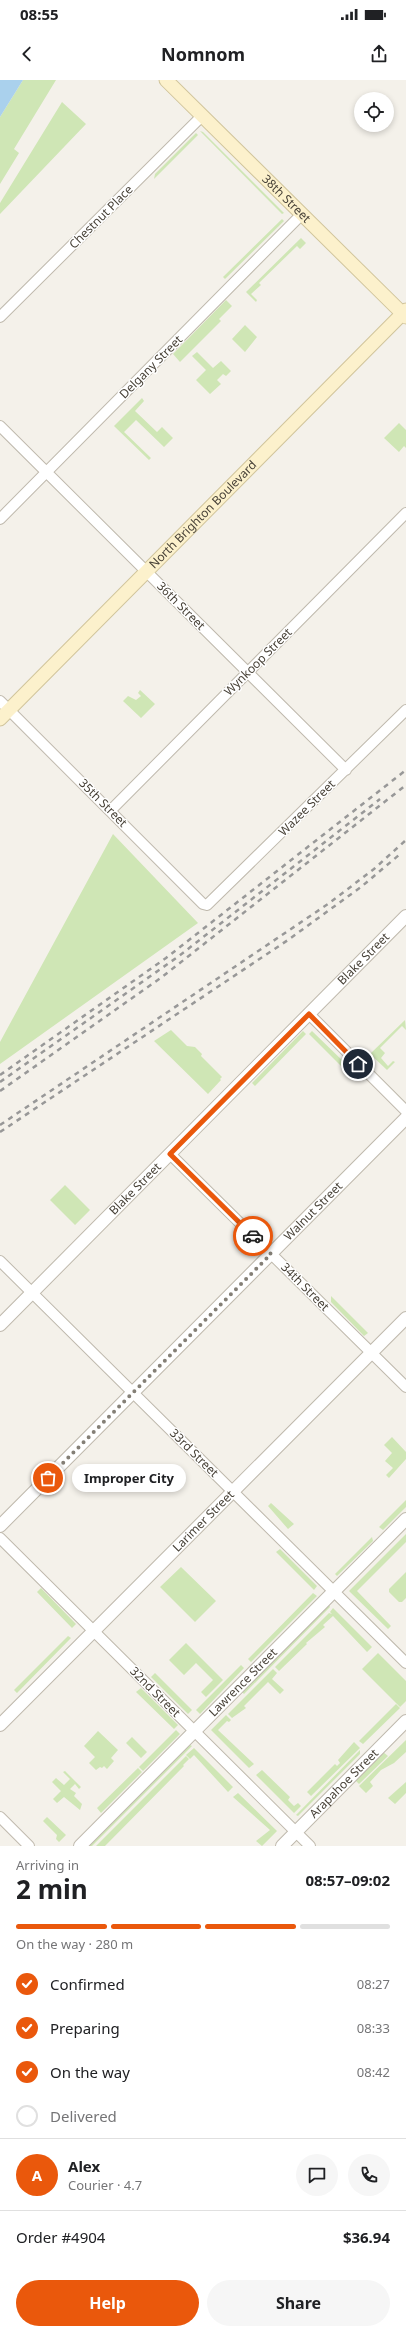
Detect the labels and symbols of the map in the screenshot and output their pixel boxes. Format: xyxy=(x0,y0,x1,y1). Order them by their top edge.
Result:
street label: 38th Street xyxy=(258,170,315,227)
street label: Chestnut Place xyxy=(65,181,136,252)
street label: Delgany Street xyxy=(115,331,186,402)
street label: North Brighton Boulevard xyxy=(145,456,260,572)
street label: 36th Street xyxy=(153,578,210,634)
street label: Wynkoop Street xyxy=(220,623,296,699)
street label: 35th Street xyxy=(75,775,132,831)
street label: Wazee Street xyxy=(275,775,339,840)
street label: Blake Street xyxy=(333,928,393,988)
pin xyxy=(341,1047,375,1081)
street label: Blake Street xyxy=(105,1158,165,1218)
street label: Walnut Street xyxy=(280,1177,346,1244)
courier xyxy=(233,1216,273,1256)
street label: 34th Street xyxy=(277,1259,334,1315)
street label: 33rd Street xyxy=(166,1425,223,1481)
pin xyxy=(31,1461,65,1495)
callout: Improper City xyxy=(72,1464,186,1492)
street label: Larimer Street xyxy=(168,1486,238,1555)
street label: Lawrence Street xyxy=(205,1643,281,1720)
street label: 32nd Street xyxy=(126,1663,185,1721)
street label: Arapahoe Street xyxy=(305,1744,382,1822)

